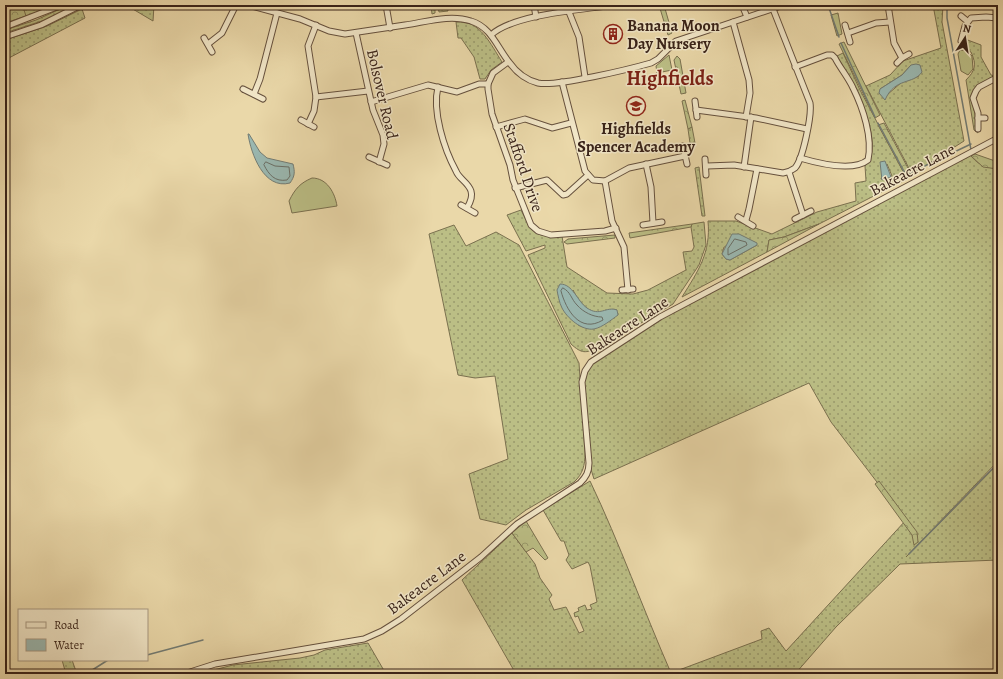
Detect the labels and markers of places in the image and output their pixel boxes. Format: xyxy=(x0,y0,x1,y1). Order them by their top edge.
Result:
place label: Banana Moon Day Nursery xyxy=(627,15,720,55)
building icon: Banana Moon Day Nursery xyxy=(602,23,624,45)
school or university icon: Highfields Spencer Academy xyxy=(625,95,647,117)
place label: Highfields Spencer Academy xyxy=(577,118,695,158)

